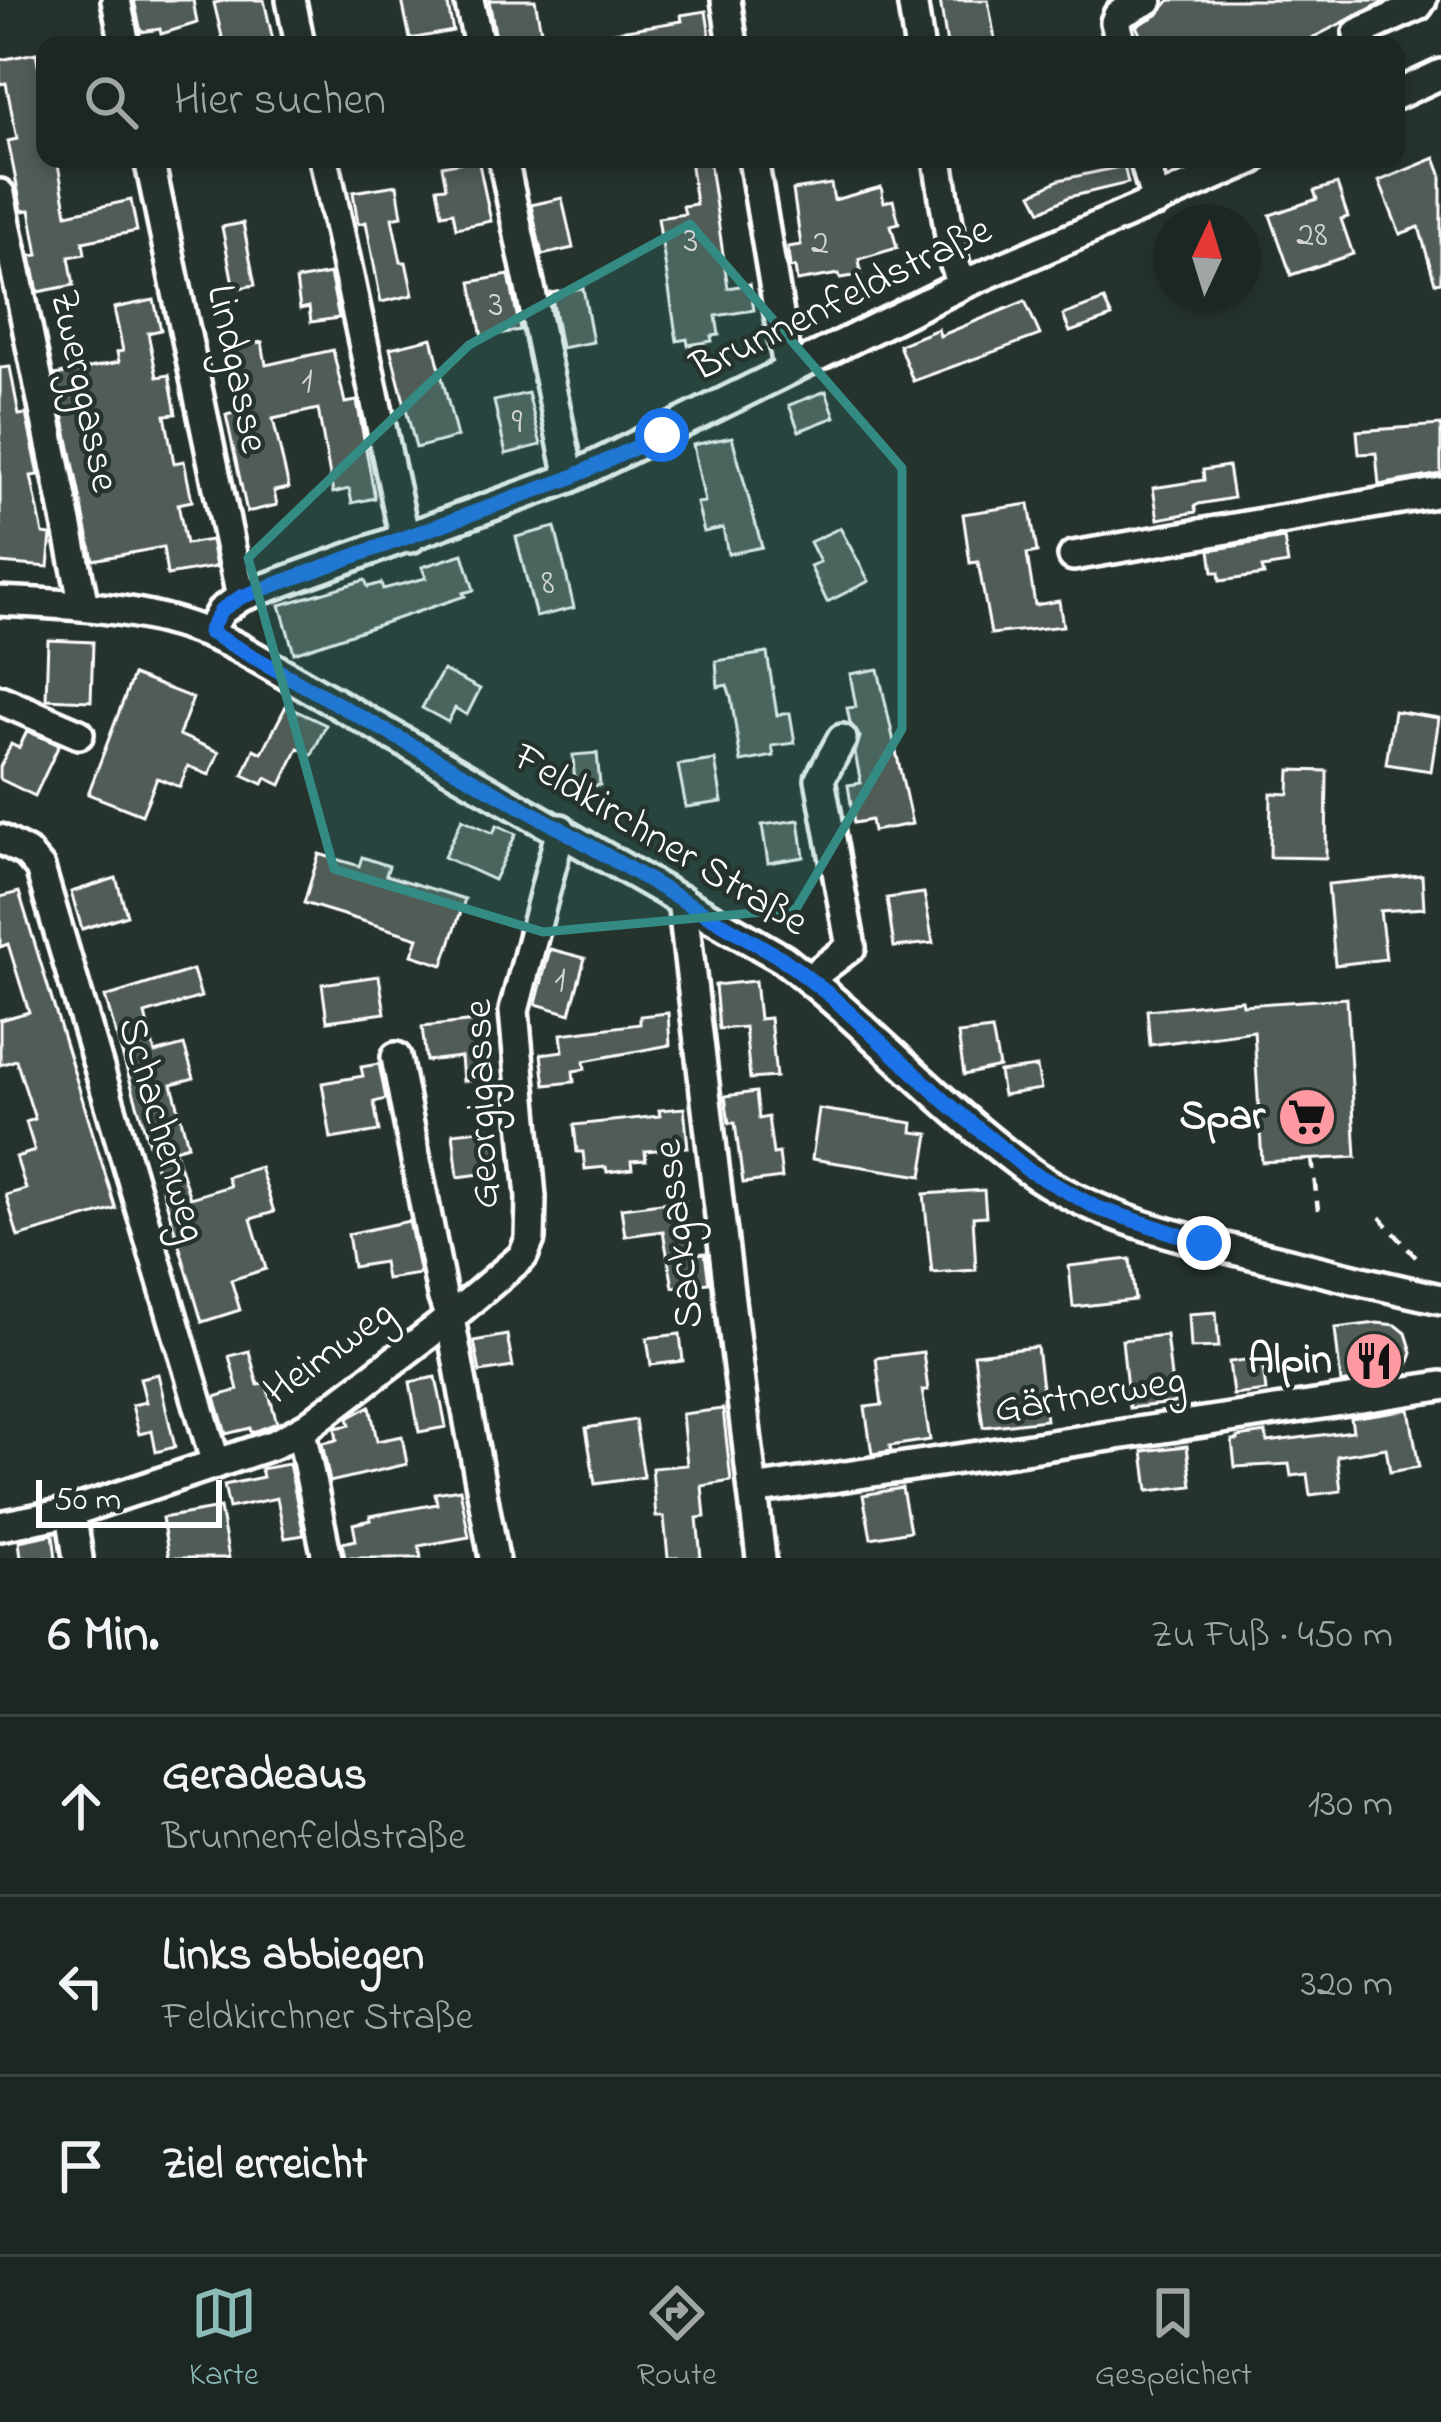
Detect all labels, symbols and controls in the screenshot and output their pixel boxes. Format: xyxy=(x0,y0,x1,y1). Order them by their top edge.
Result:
search box xyxy=(36,36,1405,168)
icon: search xyxy=(78,69,144,135)
text: Hier suchen xyxy=(174,69,386,135)
street label: Brunnenfeldstraße xyxy=(681,201,1003,400)
north arrow xyxy=(1153,204,1261,312)
house number: 28 xyxy=(1296,210,1328,263)
house number: 3 xyxy=(684,216,698,269)
house number: 2 xyxy=(811,218,829,271)
street label: Lindgasse xyxy=(188,279,284,459)
house number: 3 xyxy=(489,280,503,333)
street label: Zwerggasse xyxy=(32,284,134,498)
house number: 1 xyxy=(301,356,313,409)
house number: 9 xyxy=(512,397,523,450)
route start xyxy=(635,408,689,462)
house number: 8 xyxy=(541,558,555,611)
street label: Feldkirchner Straße xyxy=(500,728,819,953)
house number: 1 xyxy=(554,955,566,1008)
street label: Georgigasse xyxy=(449,998,517,1210)
street label: Schachenweg xyxy=(100,1010,222,1250)
supermarket icon: Spar xyxy=(1276,1086,1338,1148)
place label: Spar xyxy=(1179,1087,1266,1148)
street label: Sackgasse xyxy=(638,1136,722,1332)
route end xyxy=(1177,1216,1231,1270)
street label: Heimweg xyxy=(252,1285,408,1421)
restaurant icon: Alpin xyxy=(1343,1330,1405,1392)
place label: Alpin xyxy=(1248,1331,1332,1392)
street label: Gärtnerweg xyxy=(990,1351,1190,1441)
scale bar xyxy=(36,1474,222,1527)
text: 50 m xyxy=(54,1477,121,1525)
text: 6 Min. xyxy=(48,1599,159,1674)
text: Zu Fuß · 450 m xyxy=(1151,1608,1393,1665)
text: Geradeaus xyxy=(162,1744,367,1810)
icon: ahead xyxy=(48,1773,114,1839)
text: 130 m xyxy=(1308,1777,1393,1834)
text: Brunnenfeldstraße xyxy=(162,1810,466,1867)
text: Links abbiegen xyxy=(162,1924,424,1990)
icon: left xyxy=(48,1953,114,2019)
text: 320 m xyxy=(1301,1957,1393,2014)
text: Feldkirchner Straße xyxy=(162,1990,473,2047)
icon: arrive xyxy=(48,2133,114,2199)
text: Ziel erreicht xyxy=(162,2133,367,2199)
tab: Karte xyxy=(189,2280,259,2400)
tab: Route xyxy=(637,2280,717,2400)
tab: Gespeichert xyxy=(1095,2280,1252,2400)

